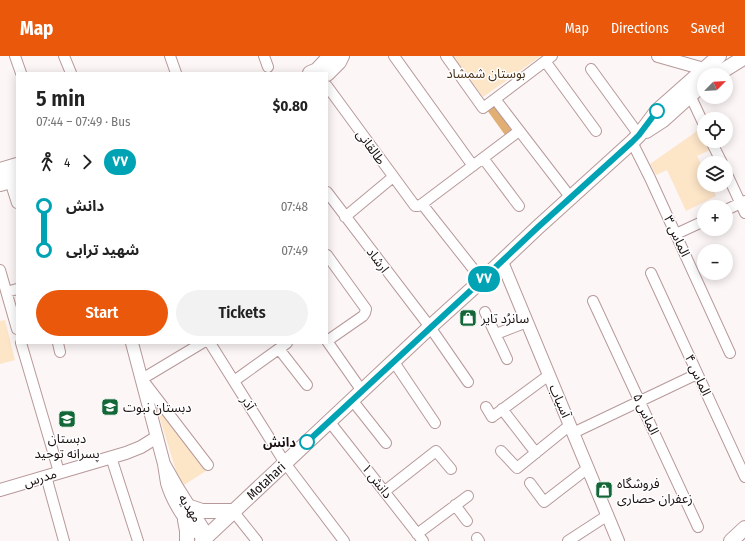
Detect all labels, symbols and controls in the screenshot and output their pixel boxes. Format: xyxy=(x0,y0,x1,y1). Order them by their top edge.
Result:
text: Map xyxy=(20,17,53,40)
text: Map xyxy=(565,20,589,37)
text: Directions xyxy=(611,20,669,37)
text: Saved xyxy=(691,20,725,37)
park label: بوستان شمشاد xyxy=(446,66,526,82)
north arrow xyxy=(697,68,733,104)
map controls xyxy=(697,68,733,280)
text: 5 min xyxy=(36,85,85,112)
text: $0.80 xyxy=(273,97,308,115)
unlabelled marker xyxy=(649,103,665,119)
button: locate xyxy=(697,112,733,148)
text: 07:44 – 07:49 · Bus xyxy=(36,114,131,129)
street label: طالقانی xyxy=(353,127,389,168)
icon: walk xyxy=(36,151,58,173)
icon: forward xyxy=(76,151,98,173)
text: ۷۷ xyxy=(112,153,128,170)
text: 4 xyxy=(64,155,70,170)
button: layers xyxy=(697,156,733,192)
text: دانش xyxy=(66,197,104,215)
text: 07:48 xyxy=(281,199,308,214)
button: + xyxy=(697,200,733,236)
street label: الماس ۳ xyxy=(660,213,693,260)
text: شهید ترابی xyxy=(66,241,139,259)
text: 07:49 xyxy=(281,243,308,258)
street label: ارشاد xyxy=(364,244,392,276)
button: − xyxy=(697,244,733,280)
line badge: ۷۷ xyxy=(466,266,502,292)
text: ۷۷ xyxy=(476,270,492,287)
button: Start xyxy=(36,290,168,336)
button: Tickets xyxy=(176,290,308,336)
shop icon: سانرُد تایر xyxy=(458,308,478,328)
place label: سانرُد تایر xyxy=(480,311,529,326)
street label: الماس ۴ xyxy=(681,352,714,399)
street label: آسیاب xyxy=(546,382,574,421)
street label: الماس ۵ xyxy=(629,391,662,438)
street label: آذر xyxy=(237,392,259,414)
school or university icon: دبستان نبوت xyxy=(100,397,120,417)
place label: دبستان نبوت xyxy=(123,400,191,416)
school or university icon: دبستان پسرانه توحید xyxy=(57,409,77,429)
place label: دبستان پسرانه توحید xyxy=(34,431,100,463)
marker: دانش xyxy=(299,434,315,450)
place label: دانش xyxy=(263,435,296,450)
street label: Motahari xyxy=(243,459,289,503)
street label: دانش ۱ xyxy=(358,461,395,502)
street label: مدرس xyxy=(22,466,59,491)
place label: فروشگاه زعفران حصاری xyxy=(617,476,693,507)
shop icon: فروشگاه زعفران حصاری xyxy=(594,480,614,500)
street label: مهدیه xyxy=(175,491,205,526)

